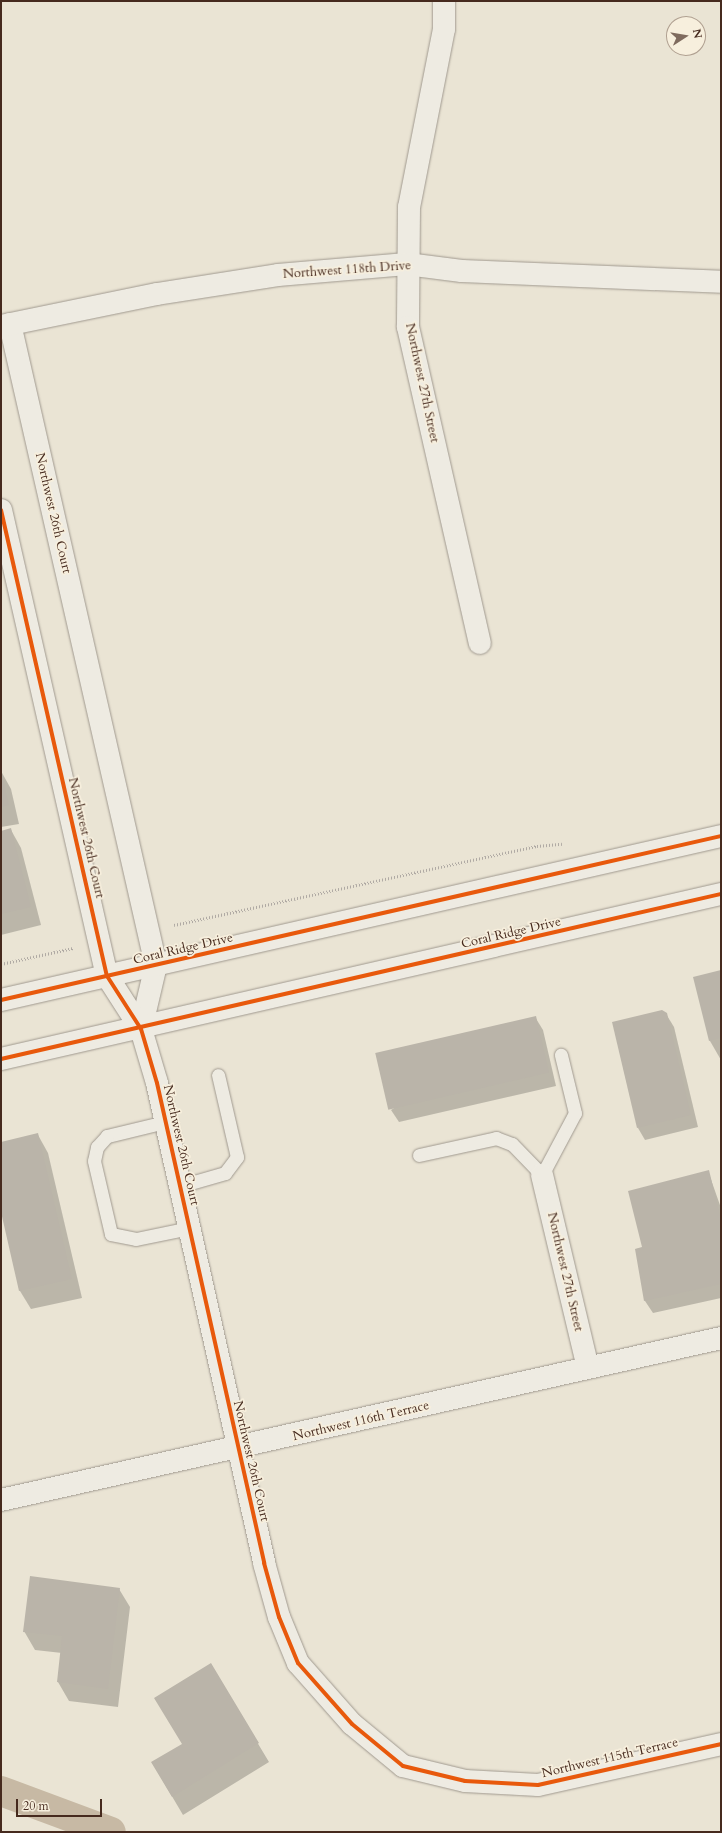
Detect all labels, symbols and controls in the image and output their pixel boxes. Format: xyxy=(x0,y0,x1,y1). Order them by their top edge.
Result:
north arrow xyxy=(666,16,706,56)
text: N xyxy=(689,27,706,40)
street label: Northwest 118th Drive xyxy=(282,258,412,282)
street label: Northwest 27th Street xyxy=(402,322,442,444)
street label: Northwest 26th Court xyxy=(32,451,74,575)
street label: Northwest 26th Court xyxy=(65,776,107,900)
street label: Coral Ridge Drive xyxy=(460,914,562,952)
street label: Coral Ridge Drive xyxy=(132,930,234,968)
street label: Northwest 26th Court xyxy=(160,1083,202,1207)
street label: Northwest 27th Street xyxy=(544,1211,586,1333)
street label: Northwest 116th Terrace xyxy=(291,1398,431,1444)
street label: Northwest 26th Court xyxy=(230,1399,272,1523)
street label: Northwest 115th Terrace xyxy=(540,1735,680,1781)
scale bar xyxy=(18,1791,104,1817)
text: 20 m xyxy=(23,1798,49,1814)

